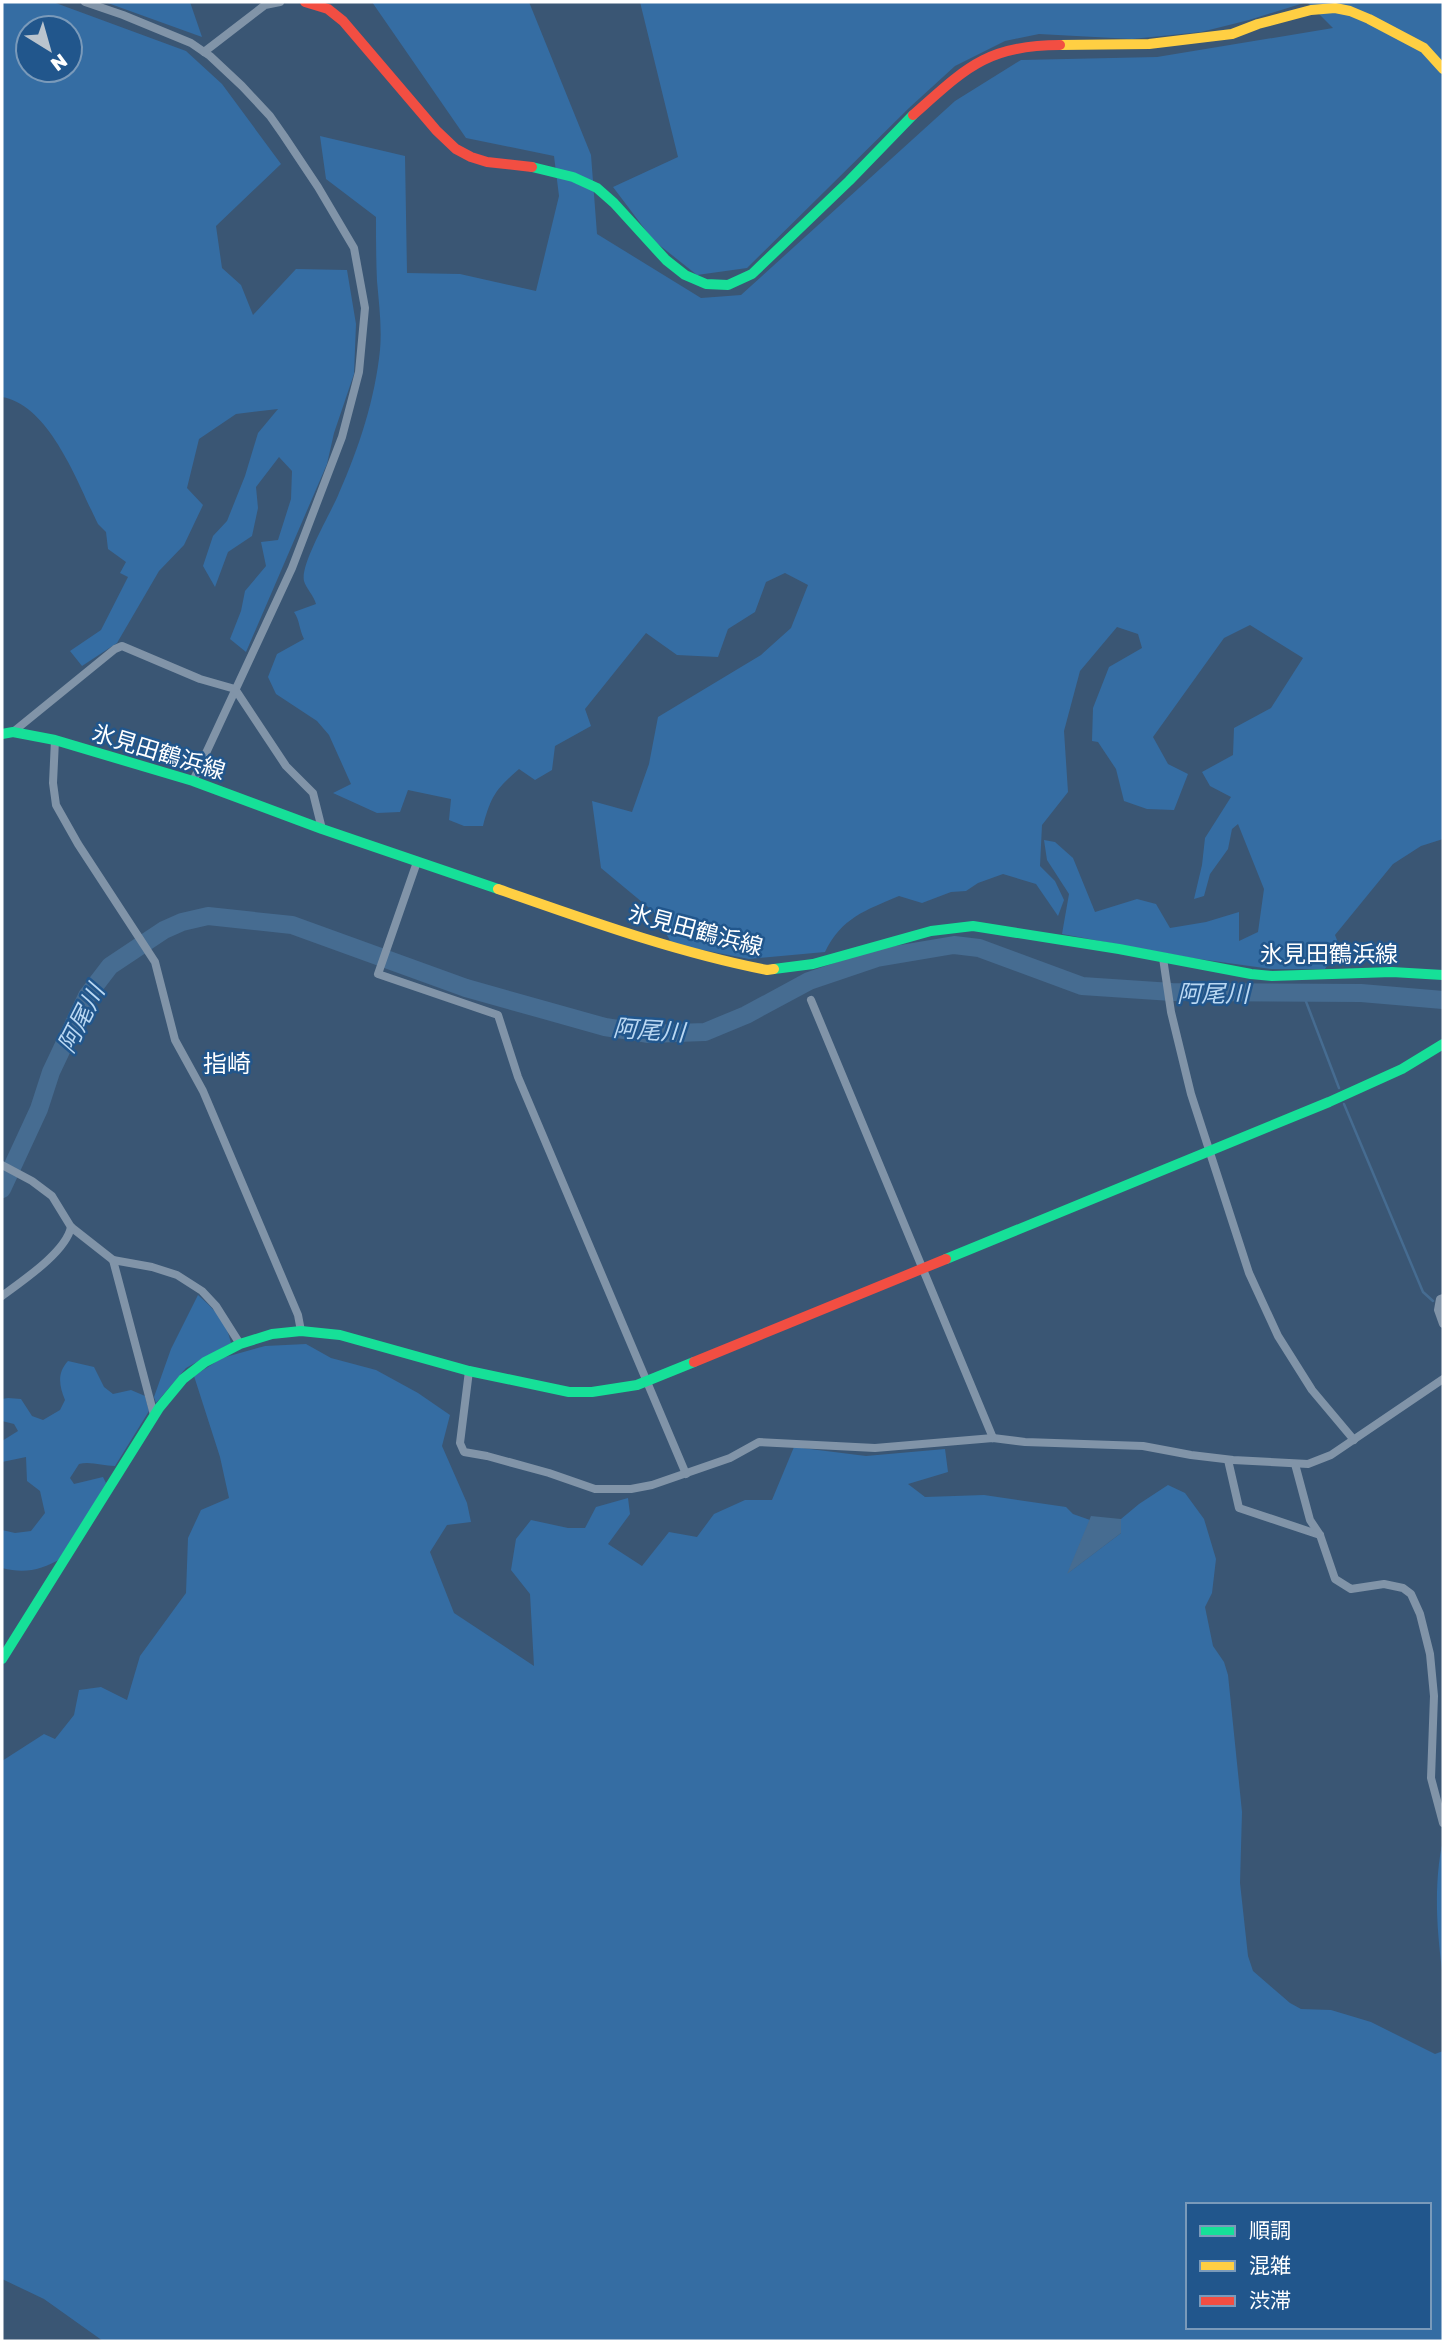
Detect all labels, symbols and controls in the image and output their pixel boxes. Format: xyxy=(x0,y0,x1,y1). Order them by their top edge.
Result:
north arrow xyxy=(14,14,84,84)
text: N xyxy=(47,49,72,77)
street label: 氷見田鶴浜線 xyxy=(89,717,229,785)
street label: 氷見田鶴浜線 xyxy=(626,898,766,960)
street label: 氷見田鶴浜線 xyxy=(1260,939,1398,967)
water label: 阿尾川 xyxy=(51,977,111,1057)
water label: 阿尾川 xyxy=(1177,978,1252,1007)
water label: 阿尾川 xyxy=(612,1012,689,1046)
district label: 指崎 xyxy=(203,1048,251,1077)
legend xyxy=(1186,2203,1431,2329)
text: 順調 xyxy=(1249,2217,1291,2243)
text: 混雑 xyxy=(1249,2252,1291,2278)
text: 渋滞 xyxy=(1249,2287,1291,2313)

